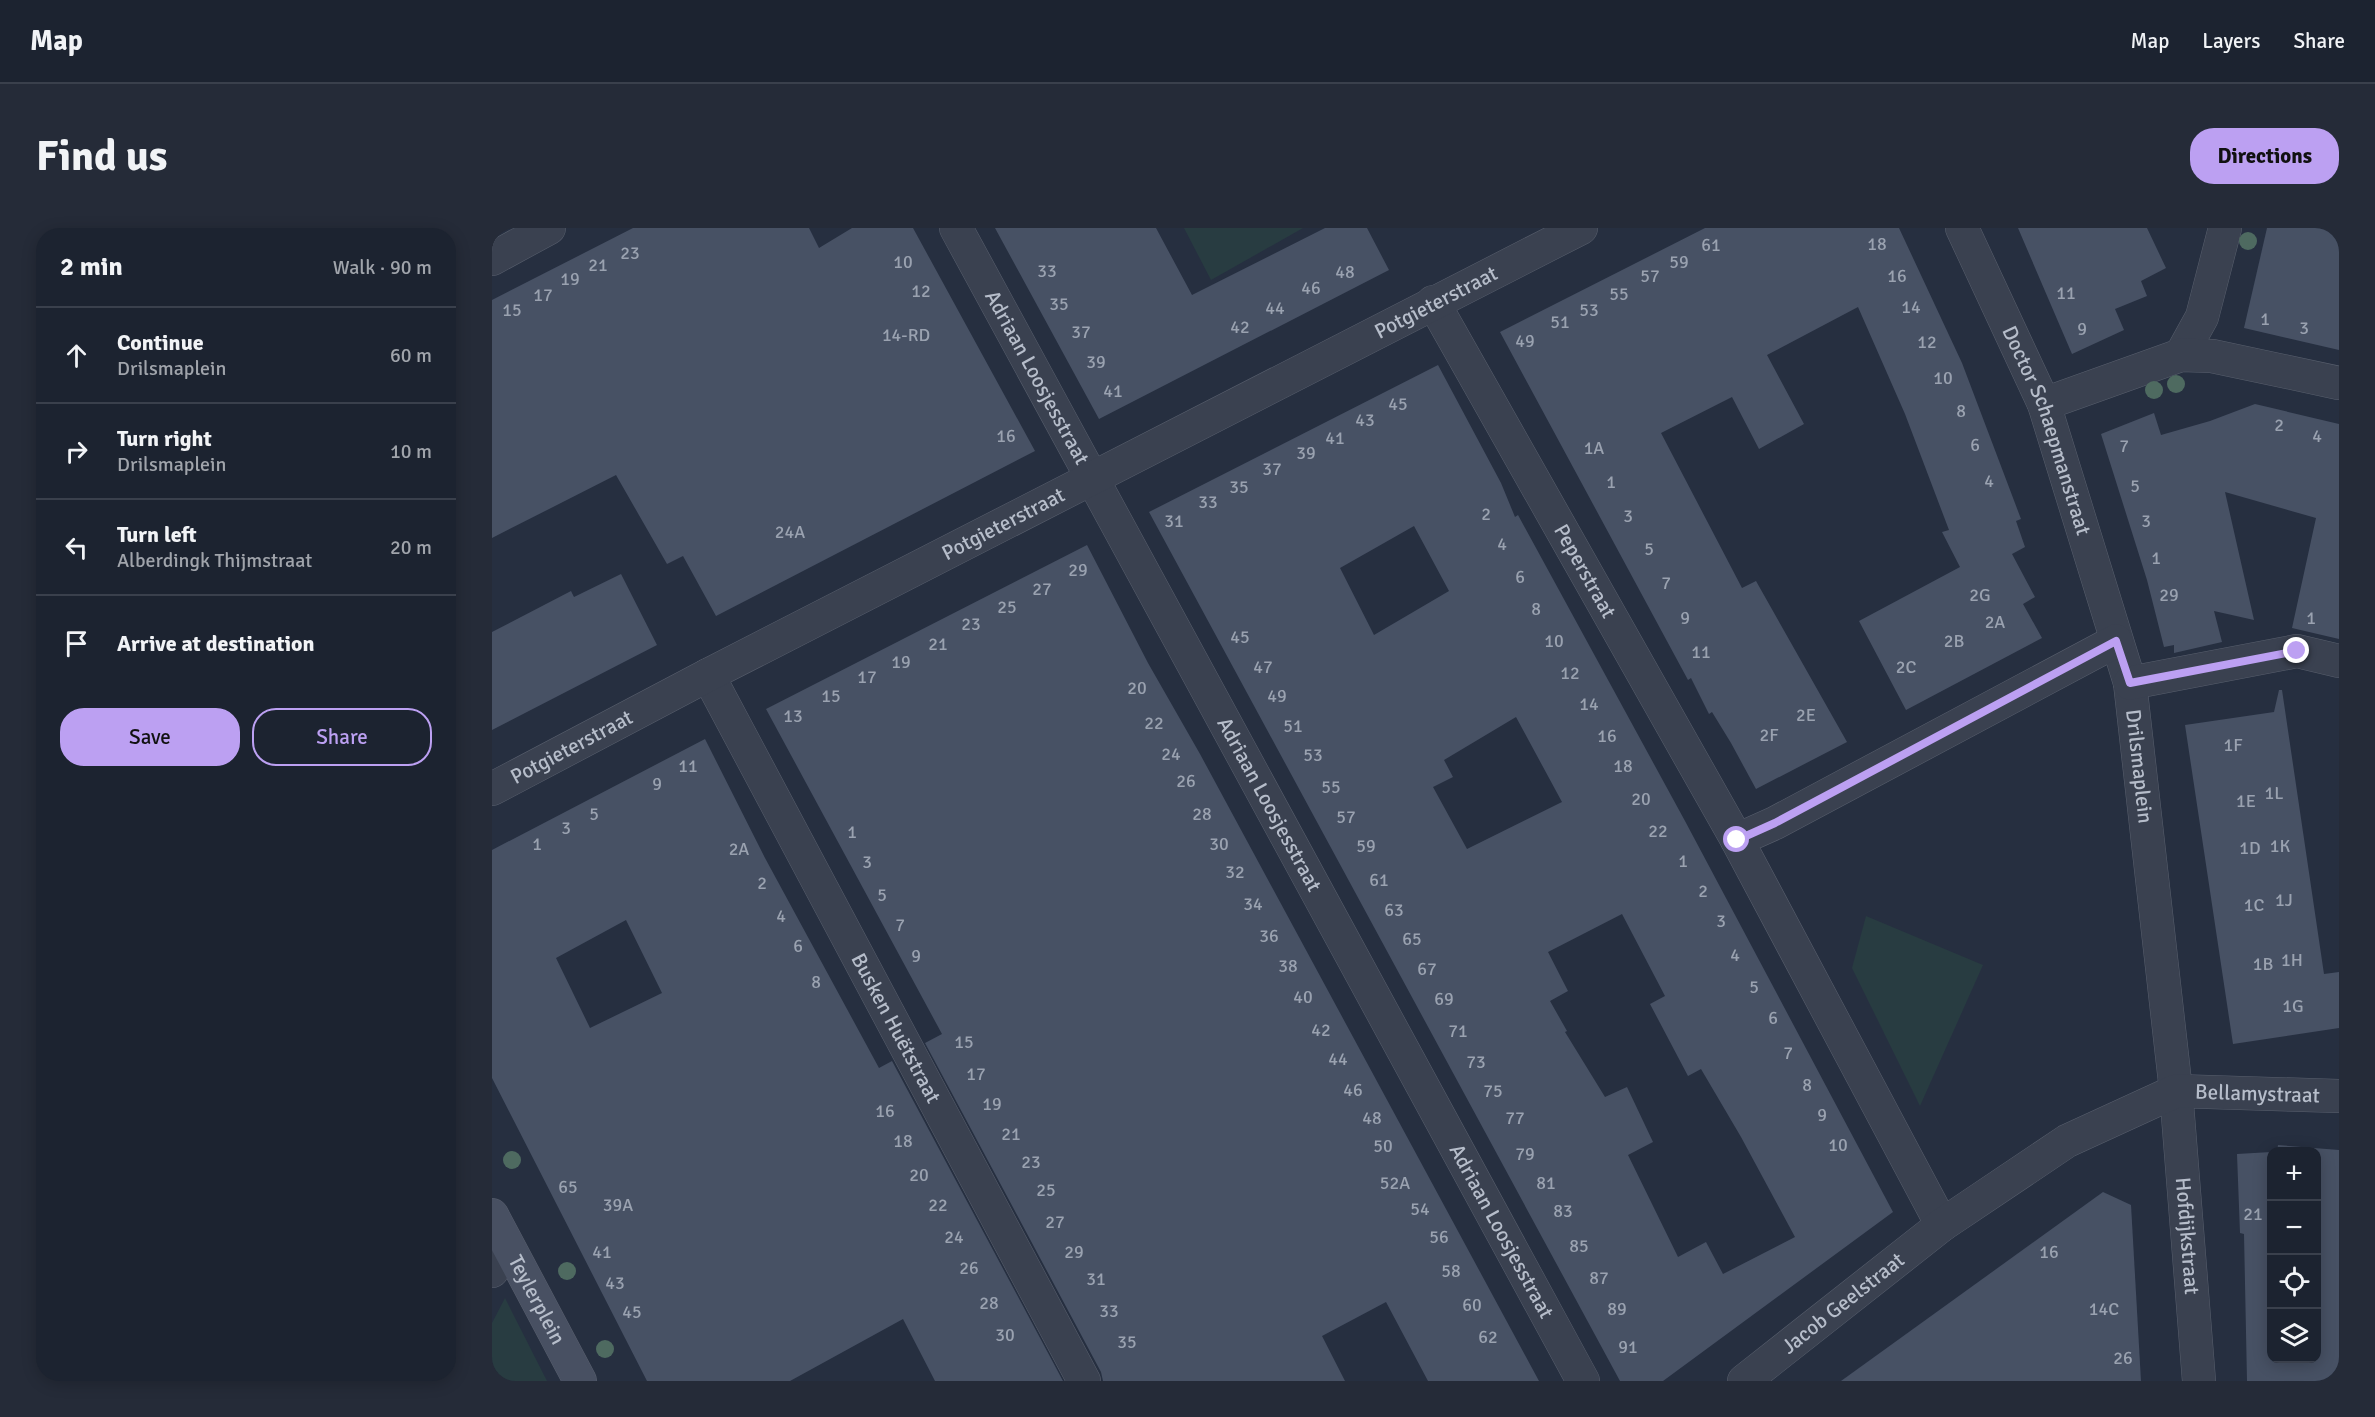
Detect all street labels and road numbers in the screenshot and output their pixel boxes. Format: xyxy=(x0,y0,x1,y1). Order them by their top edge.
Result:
street label: Potgieterstraat xyxy=(1370,260,1502,345)
street label: Adriaan Loosjesstraat xyxy=(979,286,1095,469)
street label: Doctor Schaepmanstraat xyxy=(1996,322,2097,538)
street label: Potgieterstraat xyxy=(937,482,1069,566)
street label: Peperstraat xyxy=(1548,519,1622,623)
street label: Potgieterstraat xyxy=(506,704,637,790)
street label: Drilsmaplein xyxy=(2120,708,2159,825)
street label: Adriaan Loosjesstraat xyxy=(1211,713,1327,896)
street label: Busken Huëtstraat xyxy=(845,949,947,1108)
street label: Bellamystraat xyxy=(2195,1079,2320,1108)
street label: Adriaan Loosjesstraat xyxy=(1444,1140,1559,1323)
street label: Hofdijkstraat xyxy=(2170,1176,2205,1295)
street label: Jacob Geelstraat xyxy=(1776,1247,1910,1359)
street label: Teylerplein xyxy=(503,1251,571,1349)

